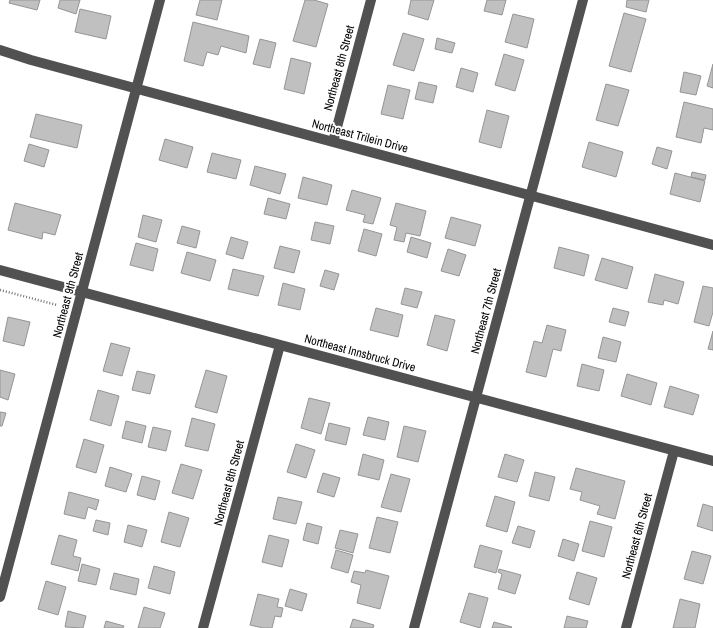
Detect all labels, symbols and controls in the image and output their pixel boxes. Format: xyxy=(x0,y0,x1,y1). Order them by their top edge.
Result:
street label: Northeast 8th Street xyxy=(320,23,358,113)
street label: Northeast Trilein Drive xyxy=(310,115,410,157)
street label: Northeast 9th Street xyxy=(49,250,87,340)
street label: Northeast 7th Street xyxy=(467,266,505,356)
street label: Northeast Innsbruck Drive xyxy=(303,330,417,376)
street label: Northeast 8th Street xyxy=(210,438,248,528)
street label: Northeast 6th Street xyxy=(618,491,656,581)

